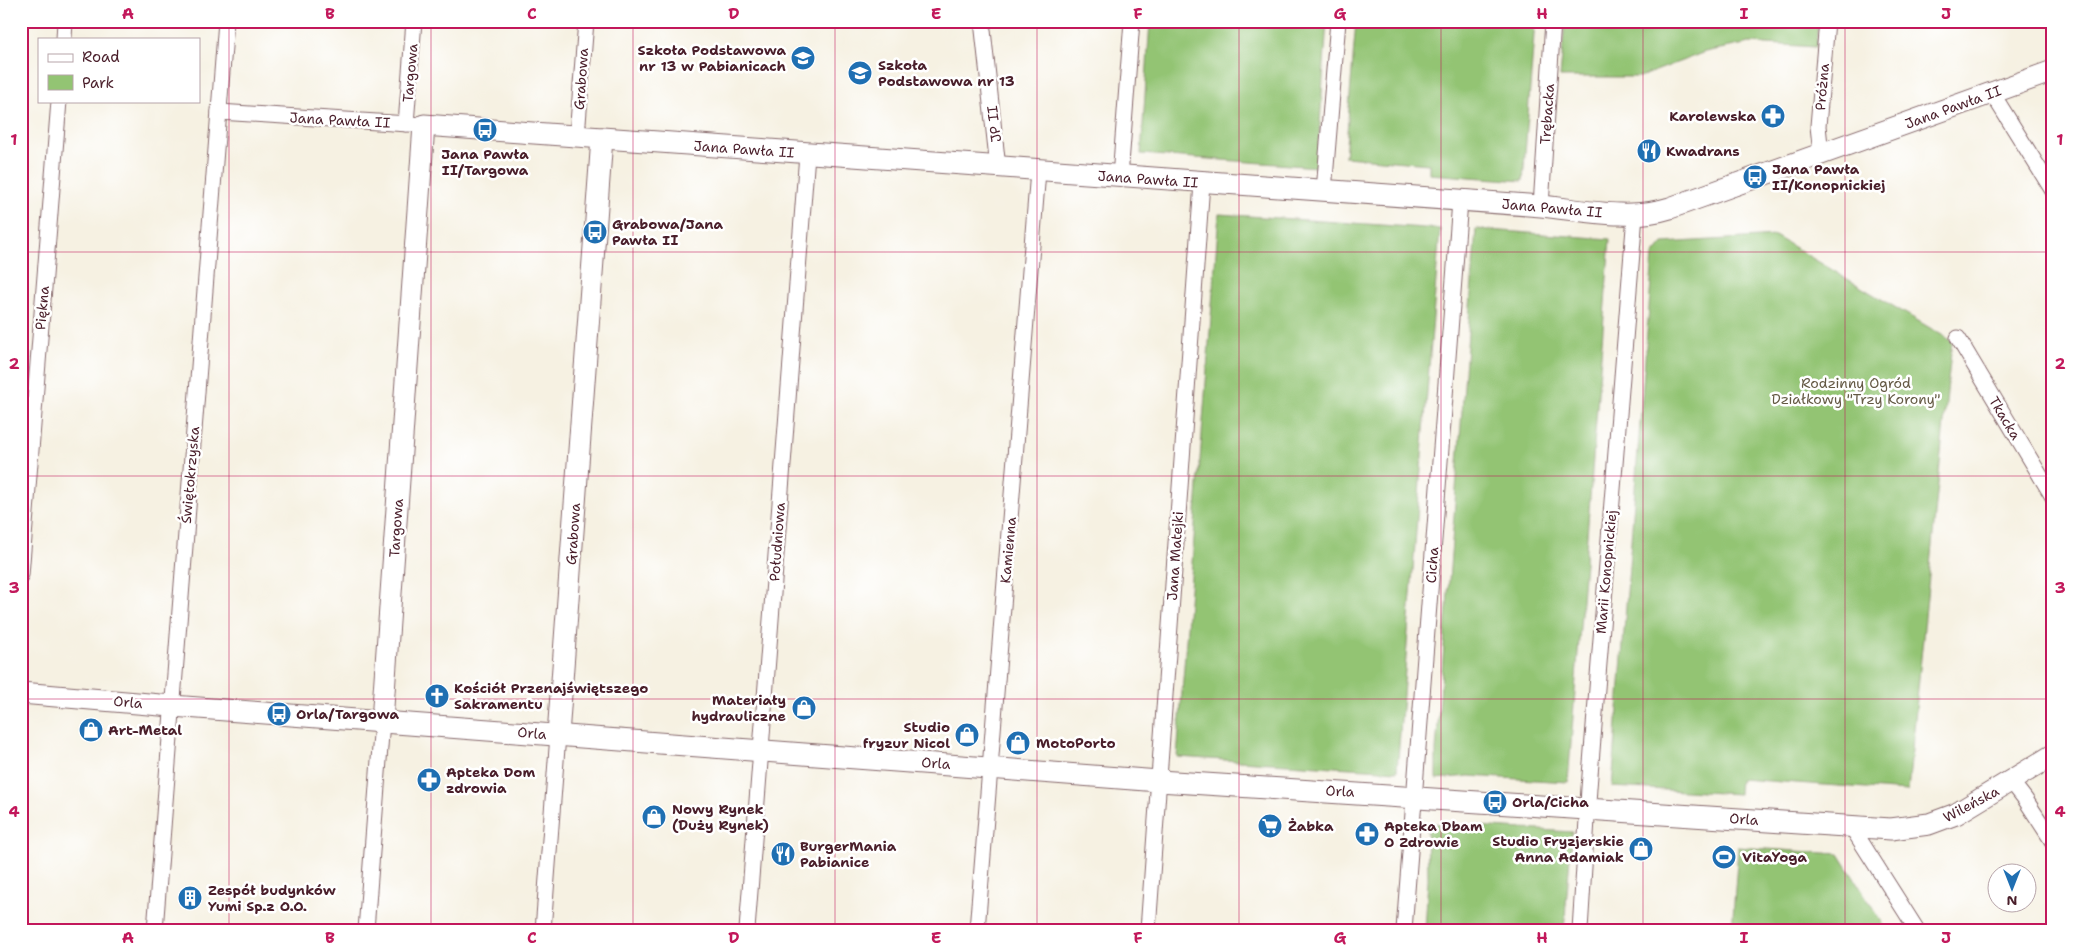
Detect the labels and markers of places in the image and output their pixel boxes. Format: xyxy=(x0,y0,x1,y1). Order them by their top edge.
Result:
place label: Szkoła Podstawowa nr 13 w Pabianicach xyxy=(638,41,786,75)
school or university icon: Szkoła Podstawowa nr 13 w Pabianicach xyxy=(790,45,816,71)
place label: Szkoła Podstawowa nr 13 xyxy=(878,56,1015,90)
school or university icon: Szkoła Podstawowa nr 13 xyxy=(847,60,873,86)
pharmacy icon: Karolewska xyxy=(1760,103,1786,129)
place label: Karolewska xyxy=(1669,107,1756,125)
bus stop icon: Jana Pawła II/Targowa xyxy=(472,117,498,143)
restaurant icon: Kwadrans xyxy=(1636,138,1662,164)
place label: Kwadrans xyxy=(1666,142,1740,160)
place label: Jana Pawła II/Targowa xyxy=(441,145,529,179)
place label: Jana Pawła II/Konopnickiej xyxy=(1772,160,1885,194)
bus stop icon: Jana Pawła II/Konopnickiej xyxy=(1742,164,1768,190)
place label: Grabowa/Jana Pawła II xyxy=(612,215,724,249)
bus stop icon: Grabowa/Jana Pawła II xyxy=(582,219,608,245)
place label: Kościół Przenajświętszego Sakramentu xyxy=(454,679,648,713)
church icon: Kościół Przenajświętszego Sakramentu xyxy=(424,683,450,709)
place label: Materiały hydrauliczne xyxy=(691,691,786,725)
shop icon: Materiały hydrauliczne xyxy=(791,695,817,721)
bus stop icon: Orla/Targowa xyxy=(266,701,292,727)
place label: Orla/Targowa xyxy=(296,705,399,723)
shop icon: Art-Metal xyxy=(78,717,104,743)
place label: Studio fryzur Nicol xyxy=(863,718,950,752)
place label: Art-Metal xyxy=(108,721,182,739)
shop icon: Studio fryzur Nicol xyxy=(954,722,980,748)
shop icon: MotoPorto xyxy=(1005,730,1031,756)
place label: MotoPorto xyxy=(1036,734,1116,752)
place label: Apteka Dom zdrowia xyxy=(446,763,535,797)
pharmacy icon: Apteka Dom zdrowia xyxy=(416,767,442,793)
bus stop icon: Orla/Cicha xyxy=(1482,789,1508,815)
place label: Orla/Cicha xyxy=(1512,793,1589,811)
place label: Nowy Rynek (Duży Rynek) xyxy=(672,800,769,834)
shop icon: Nowy Rynek (Duży Rynek) xyxy=(641,804,667,830)
supermarket icon: Żabka xyxy=(1257,813,1283,839)
place label: Żabka xyxy=(1288,817,1334,835)
place label: Apteka Dbam O Zdrowie xyxy=(1384,817,1483,851)
pharmacy icon: Apteka Dbam O Zdrowie xyxy=(1354,821,1380,847)
place label: Studio Fryzjerskie Anna Adamiak xyxy=(1492,832,1624,866)
shop icon: Studio Fryzjerskie Anna Adamiak xyxy=(1628,836,1654,862)
place label: BurgerMania Pabianice xyxy=(800,837,897,871)
restaurant icon: BurgerMania Pabianice xyxy=(770,841,796,867)
sports icon: VitaYoga xyxy=(1711,844,1737,870)
place label: VitaYoga xyxy=(1742,848,1808,866)
place label: Zespół budynków Yumi Sp.z O.O. xyxy=(208,881,336,915)
building icon: Zespół budynków Yumi Sp.z O.O. xyxy=(177,885,203,911)

